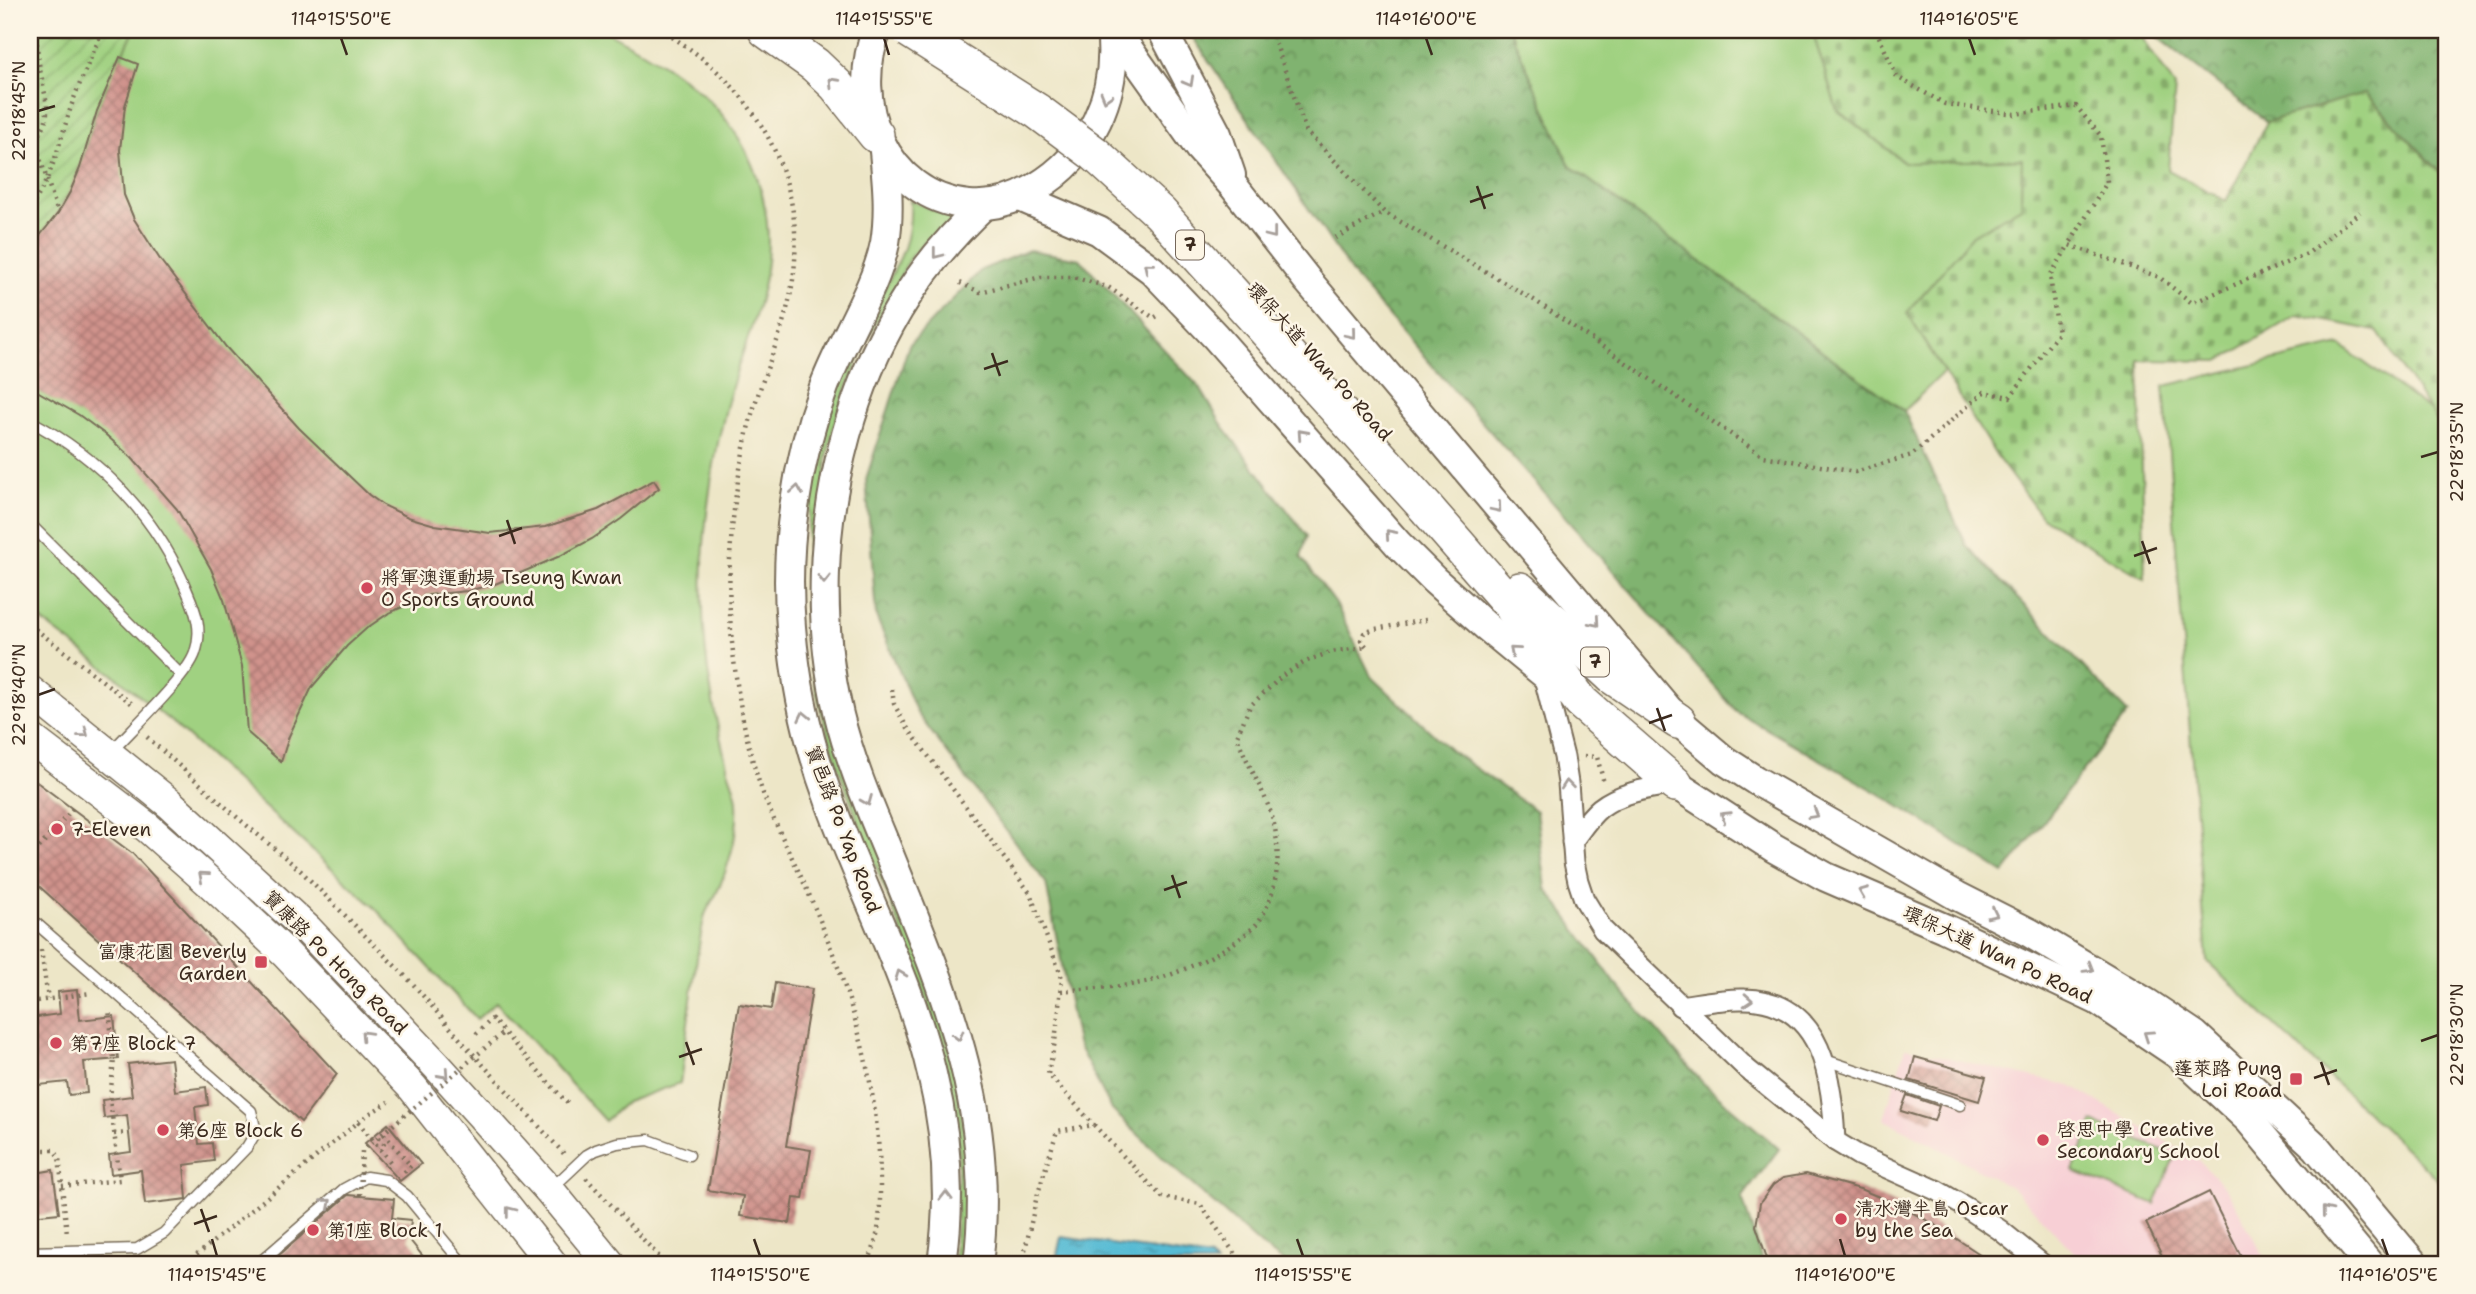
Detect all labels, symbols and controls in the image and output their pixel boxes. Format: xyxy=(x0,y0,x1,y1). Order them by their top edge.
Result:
text: 114°15'50"E xyxy=(291,7,391,31)
text: 114°15'55"E xyxy=(835,7,933,31)
text: 114°16'00"E xyxy=(1375,7,1477,31)
text: 114°16'05"E xyxy=(1919,7,2019,31)
text: 22°18'45"N xyxy=(7,61,31,161)
one-way arrow xyxy=(1181,75,1194,88)
one-way arrow xyxy=(828,78,841,91)
one-way arrow xyxy=(1099,91,1114,103)
one-way arrow xyxy=(1263,227,1276,239)
road number: 7 xyxy=(1176,230,1204,260)
one-way arrow xyxy=(933,246,945,259)
one-way arrow xyxy=(1143,263,1155,276)
street label: 環保大道 Wan Po Road xyxy=(1241,276,1398,446)
one-way arrow xyxy=(1343,326,1356,338)
text: 22°18'35"N xyxy=(2445,401,2469,503)
one-way arrow xyxy=(1298,430,1310,443)
one-way arrow xyxy=(790,484,805,496)
one-way arrow xyxy=(1489,500,1502,513)
one-way arrow xyxy=(1386,529,1398,542)
place label: 將軍澳運動場 Tseung Kwan O Sports Ground xyxy=(381,565,622,612)
one-way arrow xyxy=(817,573,832,584)
marker: 將軍澳運動場 Tseung Kwan O Sports Ground xyxy=(359,580,375,596)
one-way arrow xyxy=(1587,614,1599,627)
text: 22°18'40"N xyxy=(7,643,31,747)
one-way arrow xyxy=(1510,647,1523,659)
road number: 7 xyxy=(1581,648,1609,676)
one-way arrow xyxy=(798,710,812,722)
one-way arrow xyxy=(76,725,88,738)
street label: 寶邑路 Po Yap Road xyxy=(800,742,887,917)
one-way arrow xyxy=(1560,779,1575,790)
one-way arrow xyxy=(859,794,873,806)
one-way arrow xyxy=(1806,806,1819,819)
one-way arrow xyxy=(1719,811,1732,824)
place label: 7-Eleven xyxy=(71,817,151,842)
marker: 7-Eleven xyxy=(49,821,65,837)
one-way arrow xyxy=(198,872,211,884)
street label: 寶康路 Po Hong Road xyxy=(258,885,413,1040)
one-way arrow xyxy=(1858,886,1870,900)
street label: 環保大道 Wan Po Road xyxy=(1899,900,2096,1009)
one-way arrow xyxy=(1986,906,1998,920)
place label: 富康花園 Beverly Garden xyxy=(98,939,247,986)
marker: 富康花園 Beverly Garden xyxy=(253,954,269,970)
one-way arrow xyxy=(2081,960,2094,973)
one-way arrow xyxy=(895,969,909,981)
text: 22°18'30"N xyxy=(2445,983,2469,1087)
one-way arrow xyxy=(1743,992,1754,1007)
one-way arrow xyxy=(950,1029,964,1041)
one-way arrow xyxy=(361,1030,373,1043)
place label: 第7座 Block 7 xyxy=(70,1031,196,1056)
one-way arrow xyxy=(2143,1031,2156,1043)
marker: 第7座 Block 7 xyxy=(48,1035,64,1051)
place label: 蓬萊路 Pung Loi Road xyxy=(2174,1056,2282,1103)
one-way arrow xyxy=(436,1066,449,1079)
marker: 蓬萊路 Pung Loi Road xyxy=(2288,1071,2304,1087)
place label: 啓思中學 Creative Secondary School xyxy=(2057,1117,2220,1164)
place label: 第6座 Block 6 xyxy=(177,1118,303,1143)
marker: 第6座 Block 6 xyxy=(155,1122,171,1138)
marker: 啓思中學 Creative Secondary School xyxy=(2035,1132,2051,1148)
one-way arrow xyxy=(938,1190,954,1201)
place label: 清水灣半島 Oscar by the Sea xyxy=(1855,1196,2009,1243)
one-way arrow xyxy=(319,1199,332,1211)
one-way arrow xyxy=(505,1206,518,1218)
one-way arrow xyxy=(2322,1207,2335,1219)
marker: 清水灣半島 Oscar by the Sea xyxy=(1833,1211,1849,1227)
place label: 第1座 Block 1 xyxy=(327,1218,443,1243)
marker: 第1座 Block 1 xyxy=(305,1222,321,1238)
text: 114°15'45"E xyxy=(168,1263,266,1287)
text: 114°15'50"E xyxy=(710,1263,810,1287)
text: 114°15'55"E xyxy=(1254,1263,1352,1287)
text: 114°16'00"E xyxy=(1794,1263,1896,1287)
text: 114°16'05"E xyxy=(2338,1263,2438,1287)

